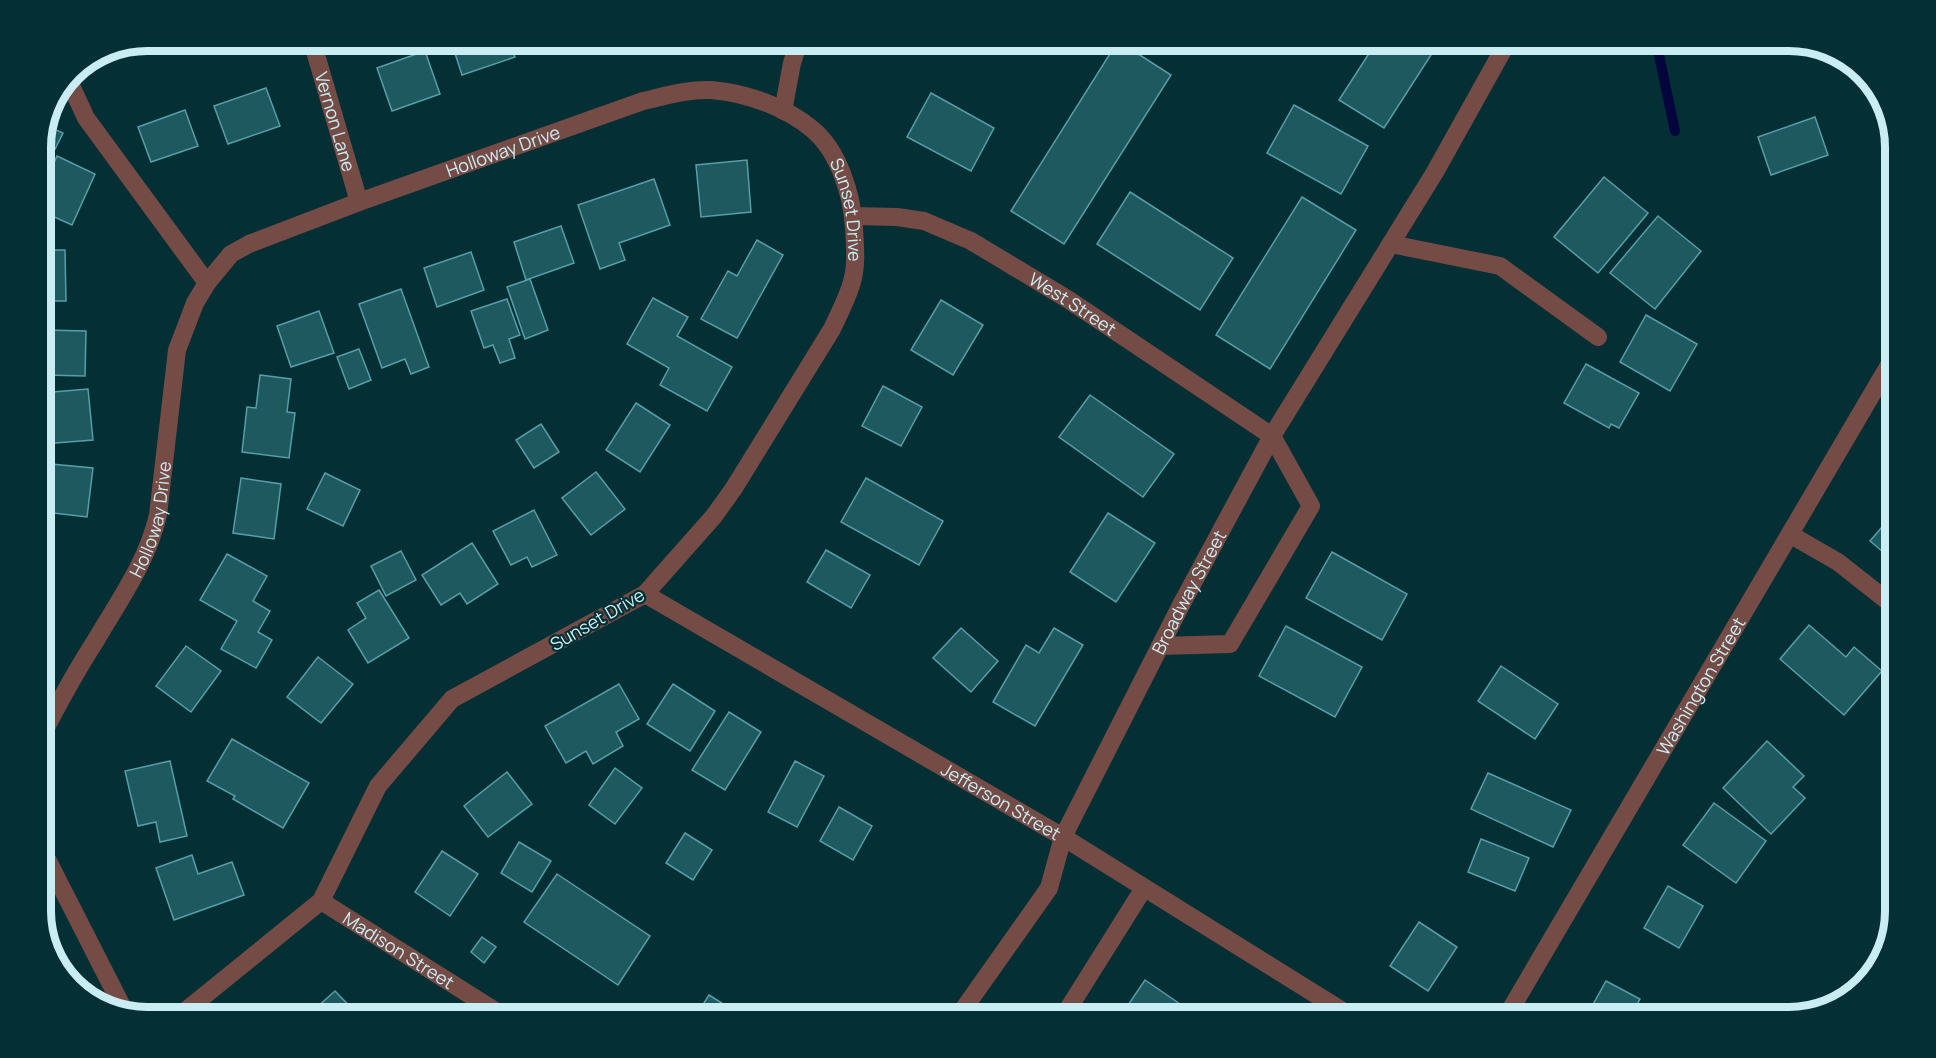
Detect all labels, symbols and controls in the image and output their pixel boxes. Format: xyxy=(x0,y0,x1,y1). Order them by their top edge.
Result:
street label: Vernon Lane xyxy=(310,69,361,174)
street label: Holloway Drive xyxy=(442,120,563,182)
street label: Sunset Drive xyxy=(825,154,867,262)
street label: West Street xyxy=(1025,267,1121,341)
street label: Holloway Drive xyxy=(123,460,176,581)
street label: Broadway Street xyxy=(1146,526,1231,658)
street label: Sunset Drive xyxy=(545,582,649,656)
street label: Washington Street xyxy=(1651,612,1751,759)
street label: Jefferson Street xyxy=(937,757,1065,845)
street label: Madison Street xyxy=(339,906,459,994)

